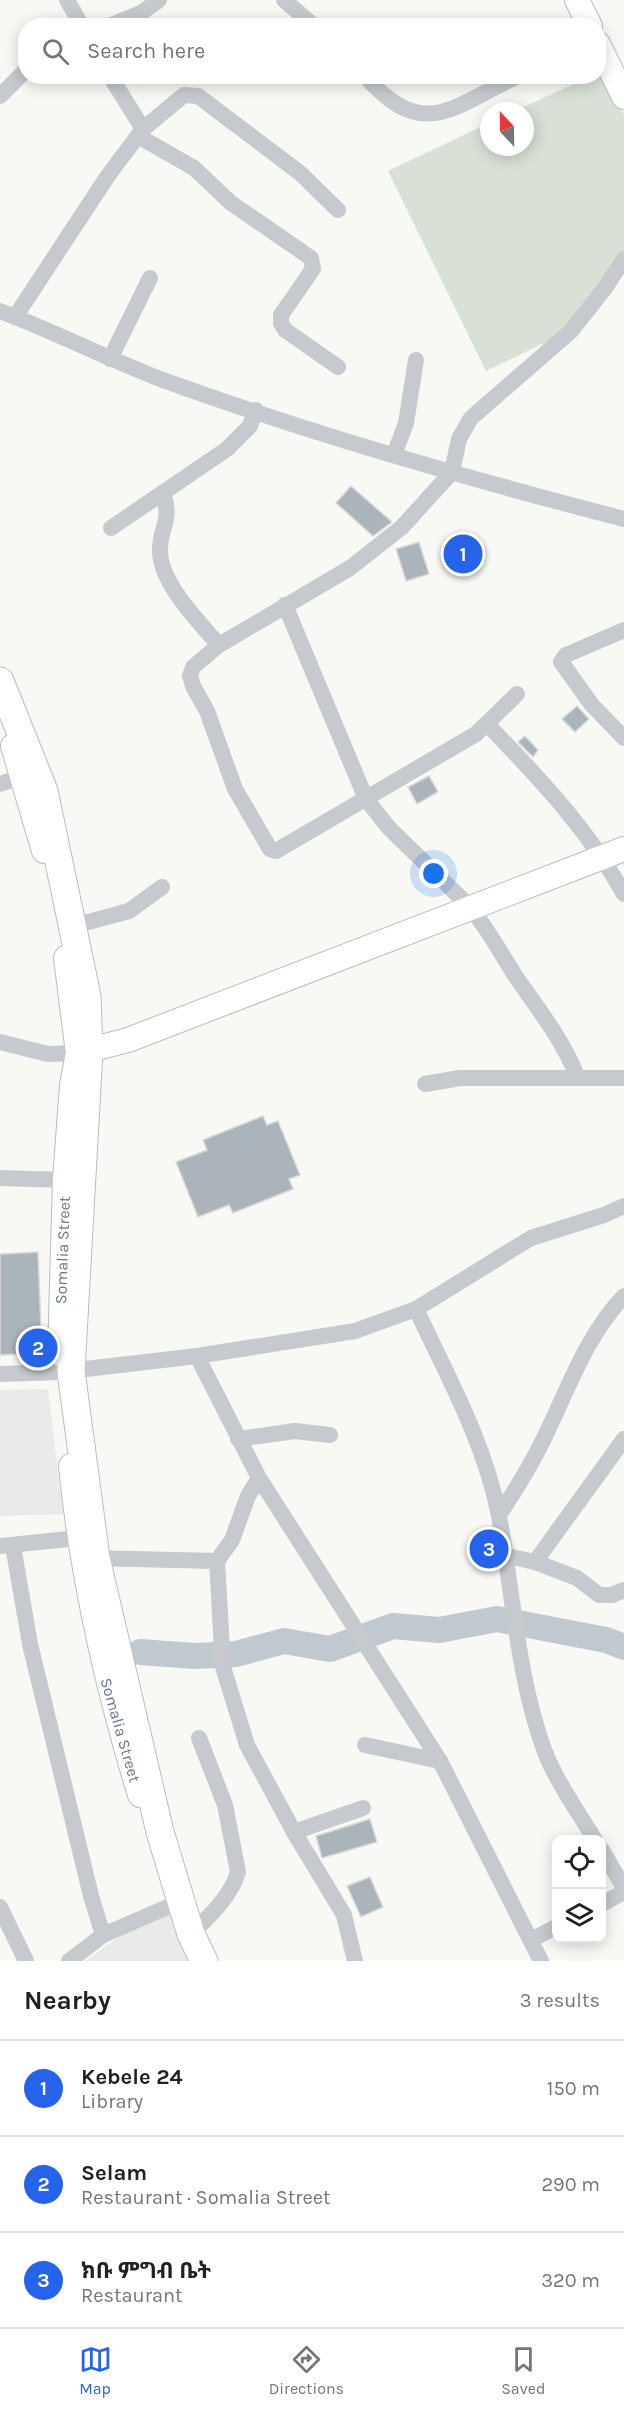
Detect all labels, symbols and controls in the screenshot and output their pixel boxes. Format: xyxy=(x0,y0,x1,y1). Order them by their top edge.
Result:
search box xyxy=(18,18,606,84)
icon: search xyxy=(39,35,72,68)
text: Search here xyxy=(87,38,205,64)
north arrow xyxy=(480,102,534,156)
pin: 1 xyxy=(444,532,482,576)
your location xyxy=(419,859,448,888)
street label: Somalia Street xyxy=(51,1196,74,1304)
pin: 2 xyxy=(18,1326,57,1370)
pin: 3 xyxy=(470,1526,508,1572)
street label: Somalia Street xyxy=(97,1676,145,1785)
map controls xyxy=(552,1835,606,1943)
button: locate xyxy=(552,1835,606,1889)
button: layers xyxy=(552,1889,606,1943)
text: Nearby xyxy=(24,1985,111,2016)
text: 3 results xyxy=(520,1989,600,2012)
text: Kebele 24 xyxy=(81,2064,183,2090)
text: 1 xyxy=(40,2077,47,2100)
text: 150 m xyxy=(547,2077,600,2100)
text: Library xyxy=(81,2090,143,2113)
text: Selam xyxy=(81,2160,147,2186)
text: 2 xyxy=(37,2173,50,2196)
text: 290 m xyxy=(541,2173,600,2196)
text: Restaurant · Somalia Street xyxy=(81,2186,331,2209)
text: ክቡ ምግብ ቤት xyxy=(81,2258,211,2284)
text: 3 xyxy=(37,2269,50,2292)
text: 320 m xyxy=(541,2269,600,2292)
text: Restaurant xyxy=(81,2284,183,2307)
tab: Map xyxy=(79,2343,112,2398)
tab: Directions xyxy=(269,2343,344,2398)
tab: Saved xyxy=(501,2343,545,2398)

